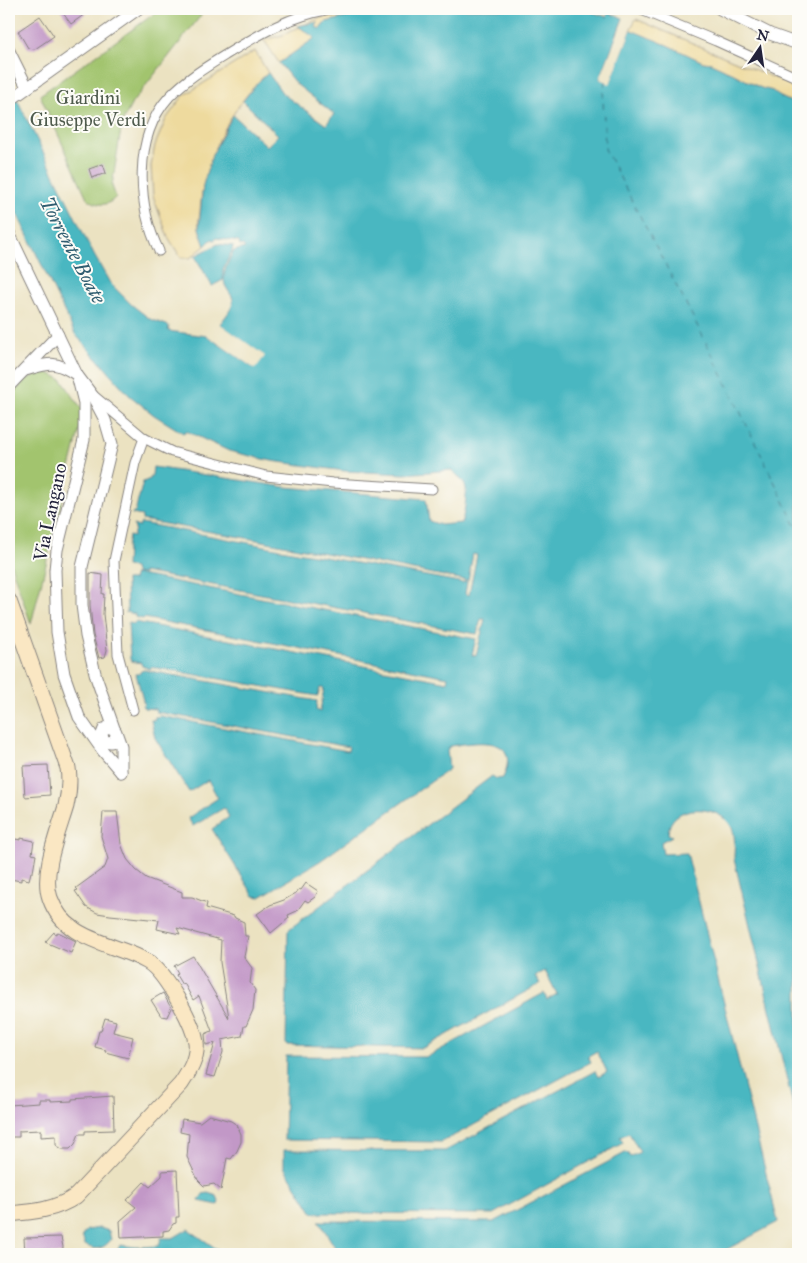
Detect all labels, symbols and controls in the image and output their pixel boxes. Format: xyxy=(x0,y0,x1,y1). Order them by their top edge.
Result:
north arrow xyxy=(734,22,784,72)
text: N xyxy=(755,26,771,45)
park label: Giardini Giuseppe Verdi xyxy=(30,86,146,131)
water label: Torrente Boate xyxy=(35,193,111,308)
street label: Via Langano xyxy=(28,461,73,564)

